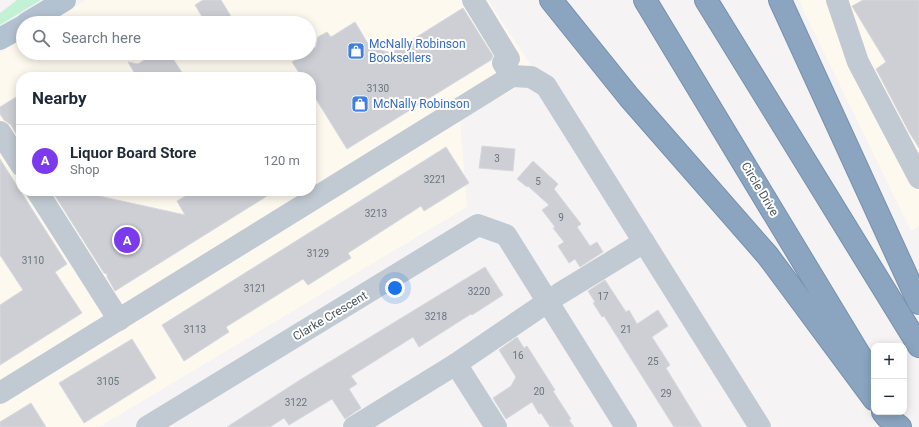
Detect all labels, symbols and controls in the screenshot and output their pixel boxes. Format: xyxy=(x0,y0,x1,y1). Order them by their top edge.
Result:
search box xyxy=(16,16,316,60)
icon: search xyxy=(30,27,52,49)
text: Search here xyxy=(62,29,141,47)
place label: McNally Robinson Booksellers xyxy=(369,37,466,65)
shop icon: McNally Robinson Booksellers xyxy=(346,41,366,61)
house number: 3130 xyxy=(367,83,390,94)
text: Nearby xyxy=(32,88,87,108)
shop icon: McNally Robinson xyxy=(350,94,370,114)
place label: McNally Robinson xyxy=(373,97,470,111)
text: Liquor Board Store xyxy=(70,144,196,162)
text: A xyxy=(41,153,49,168)
text: 120 m xyxy=(263,153,300,168)
house number: 3 xyxy=(494,153,500,164)
street label: Circle Drive xyxy=(739,160,781,218)
text: Shop xyxy=(70,162,100,177)
house number: 3221 xyxy=(424,174,446,185)
house number: 5 xyxy=(535,176,541,187)
house number: 3213 xyxy=(365,208,387,219)
house number: 9 xyxy=(558,212,564,223)
pin: A xyxy=(114,225,140,255)
house number: 3129 xyxy=(307,248,329,259)
house number: 3110 xyxy=(22,255,45,266)
your location xyxy=(385,278,405,298)
house number: 3121 xyxy=(244,283,266,294)
house number: 3220 xyxy=(468,286,491,297)
street label: Clarke Crescent xyxy=(290,288,370,344)
house number: 17 xyxy=(597,291,609,302)
house number: 3218 xyxy=(425,311,448,322)
house number: 3113 xyxy=(184,324,206,335)
house number: 21 xyxy=(620,324,632,335)
map controls xyxy=(871,343,907,415)
button: + xyxy=(871,343,907,379)
house number: 16 xyxy=(512,350,524,361)
house number: 25 xyxy=(647,356,659,367)
house number: 3105 xyxy=(97,376,120,387)
button: − xyxy=(871,379,907,415)
house number: 20 xyxy=(533,386,545,397)
house number: 29 xyxy=(660,388,672,399)
house number: 3122 xyxy=(285,397,308,408)

